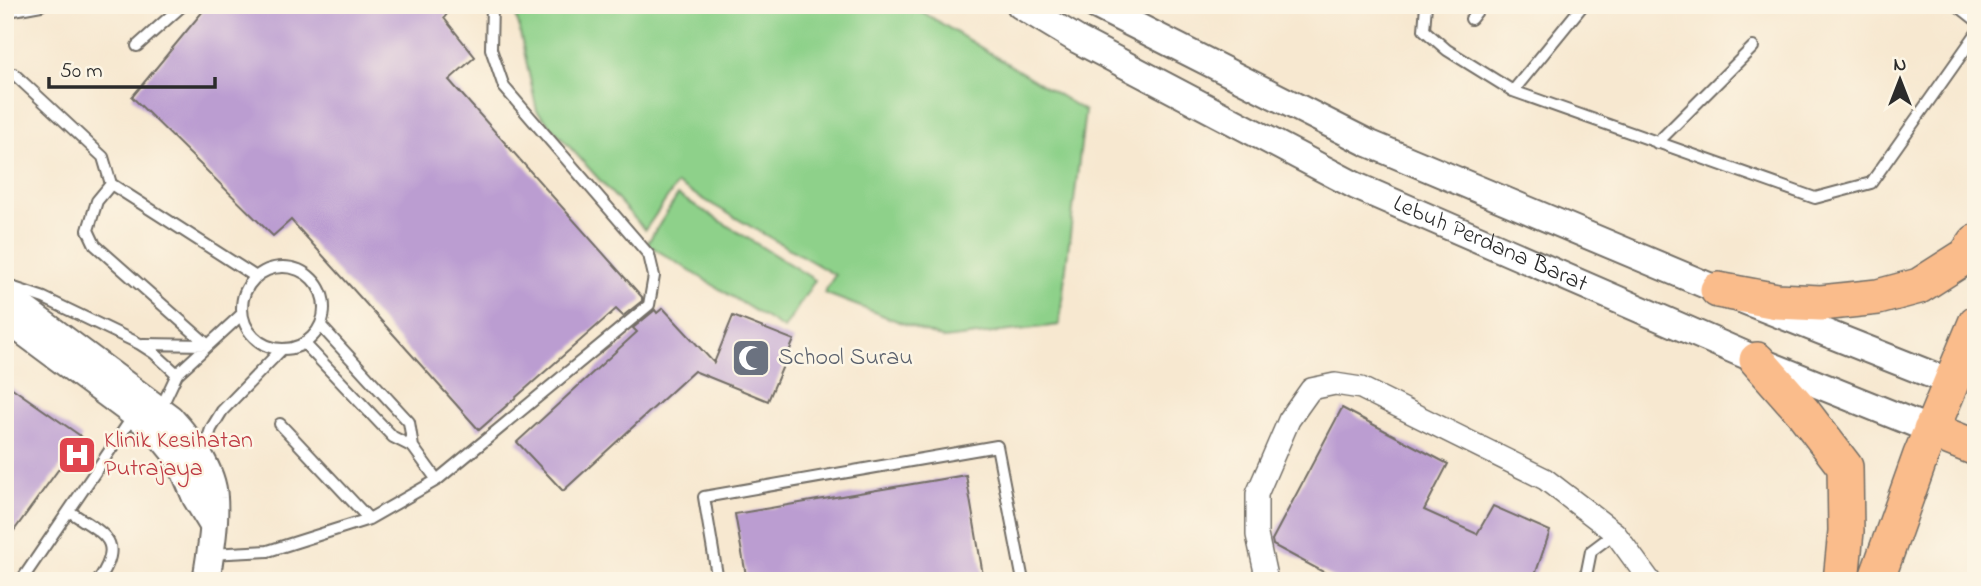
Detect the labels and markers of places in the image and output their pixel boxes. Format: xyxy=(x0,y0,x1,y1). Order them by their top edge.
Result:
mosque icon: School Surau xyxy=(730,337,772,379)
place label: School Surau xyxy=(778,341,913,376)
place label: Klinik Kesihatan Putrajaya xyxy=(104,424,253,488)
hospital icon: Klinik Kesihatan Putrajaya xyxy=(56,434,98,476)

